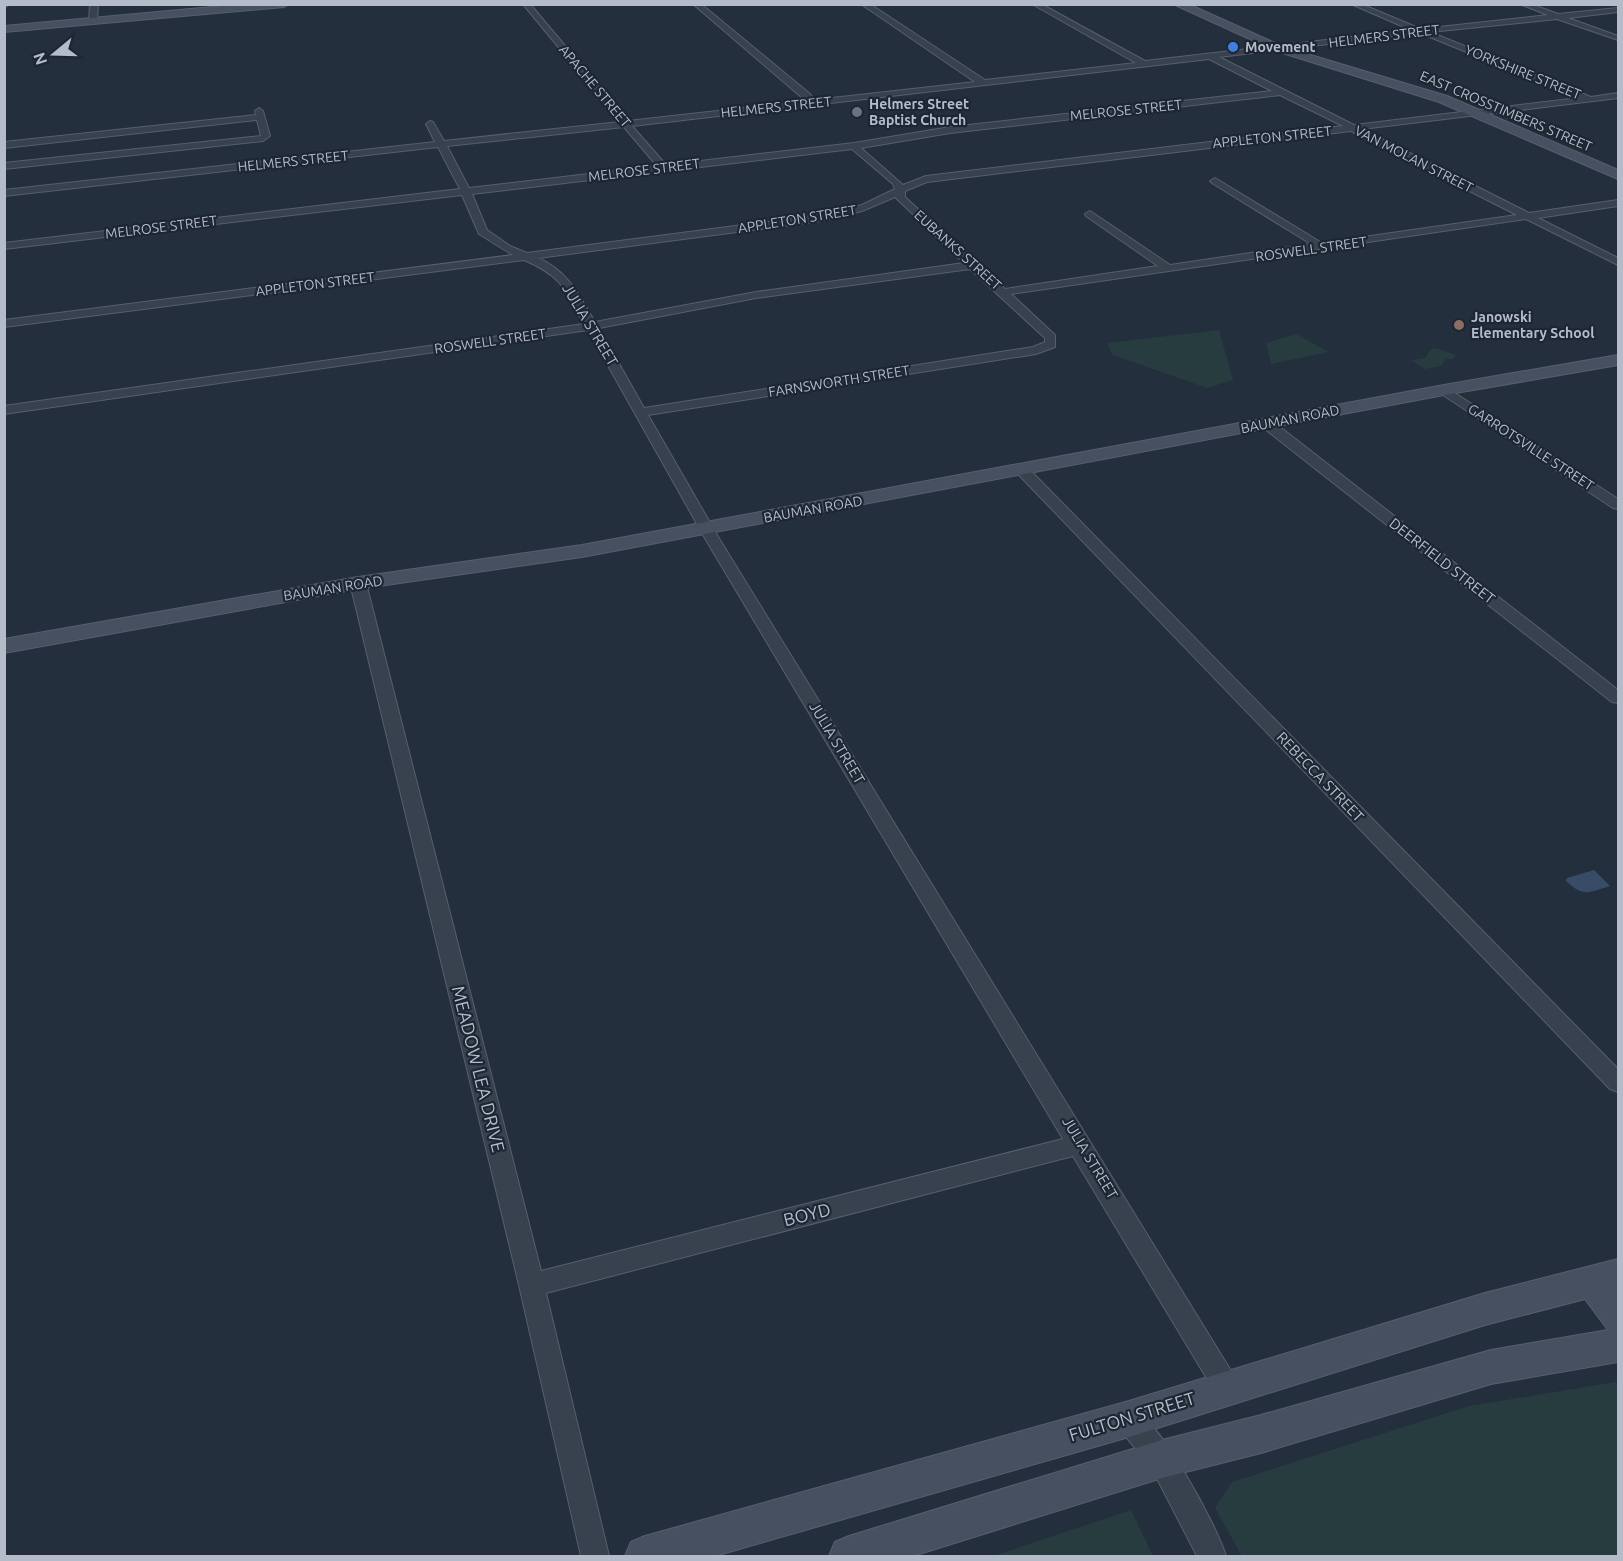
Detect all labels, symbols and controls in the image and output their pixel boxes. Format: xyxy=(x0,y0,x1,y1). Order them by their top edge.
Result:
street label: HELMERS STREET xyxy=(1328,21,1440,51)
north arrow xyxy=(24,24,84,84)
place label: Movement xyxy=(1245,39,1316,55)
marker: Movement xyxy=(1226,40,1240,54)
street label: YORKSHIRE STREET xyxy=(1463,41,1583,103)
street label: APACHE STREET xyxy=(556,42,634,131)
text: N xyxy=(29,50,50,67)
street label: EAST CROSSTIMBERS STREET xyxy=(1418,67,1595,155)
street label: HELMERS STREET xyxy=(720,93,832,121)
place label: Helmers Street Baptist Church xyxy=(869,96,969,128)
street label: MELROSE STREET xyxy=(1069,96,1183,124)
marker: Helmers Street Baptist Church xyxy=(850,105,864,119)
street label: VAN MOLAN STREET xyxy=(1352,122,1476,196)
street label: APPLETON STREET xyxy=(1212,123,1333,151)
street label: HELMERS STREET xyxy=(237,147,349,175)
street label: MELROSE STREET xyxy=(587,155,701,185)
street label: APPLETON STREET xyxy=(737,202,858,236)
street label: EUBANKS STREET xyxy=(911,207,1005,293)
street label: MELROSE STREET xyxy=(104,212,218,242)
street label: ROSWELL STREET xyxy=(1254,233,1368,265)
street label: APPLETON STREET xyxy=(255,269,376,299)
street label: JULIA STREET xyxy=(559,281,622,370)
place label: Janowski Elementary School xyxy=(1471,309,1594,341)
marker: Janowski Elementary School xyxy=(1452,318,1466,332)
street label: ROSWELL STREET xyxy=(433,325,547,357)
street label: FARNSWORTH STREET xyxy=(767,362,911,400)
street label: GARROTSVILLE STREET xyxy=(1465,400,1597,494)
street label: BAUMAN ROAD xyxy=(1239,402,1341,436)
street label: BAUMAN ROAD xyxy=(762,492,864,526)
street label: DEERFIELD STREET xyxy=(1386,514,1499,608)
street label: BAUMAN ROAD xyxy=(282,572,384,604)
street label: JULIA STREET xyxy=(806,699,869,788)
street label: REBECCA STREET xyxy=(1273,728,1368,825)
street label: MEADOW LEA DRIVE xyxy=(449,984,509,1154)
street label: JULIA STREET xyxy=(1059,1114,1122,1203)
street label: BOYD xyxy=(781,1199,832,1230)
street label: FULTON STREET xyxy=(1066,1387,1197,1445)

